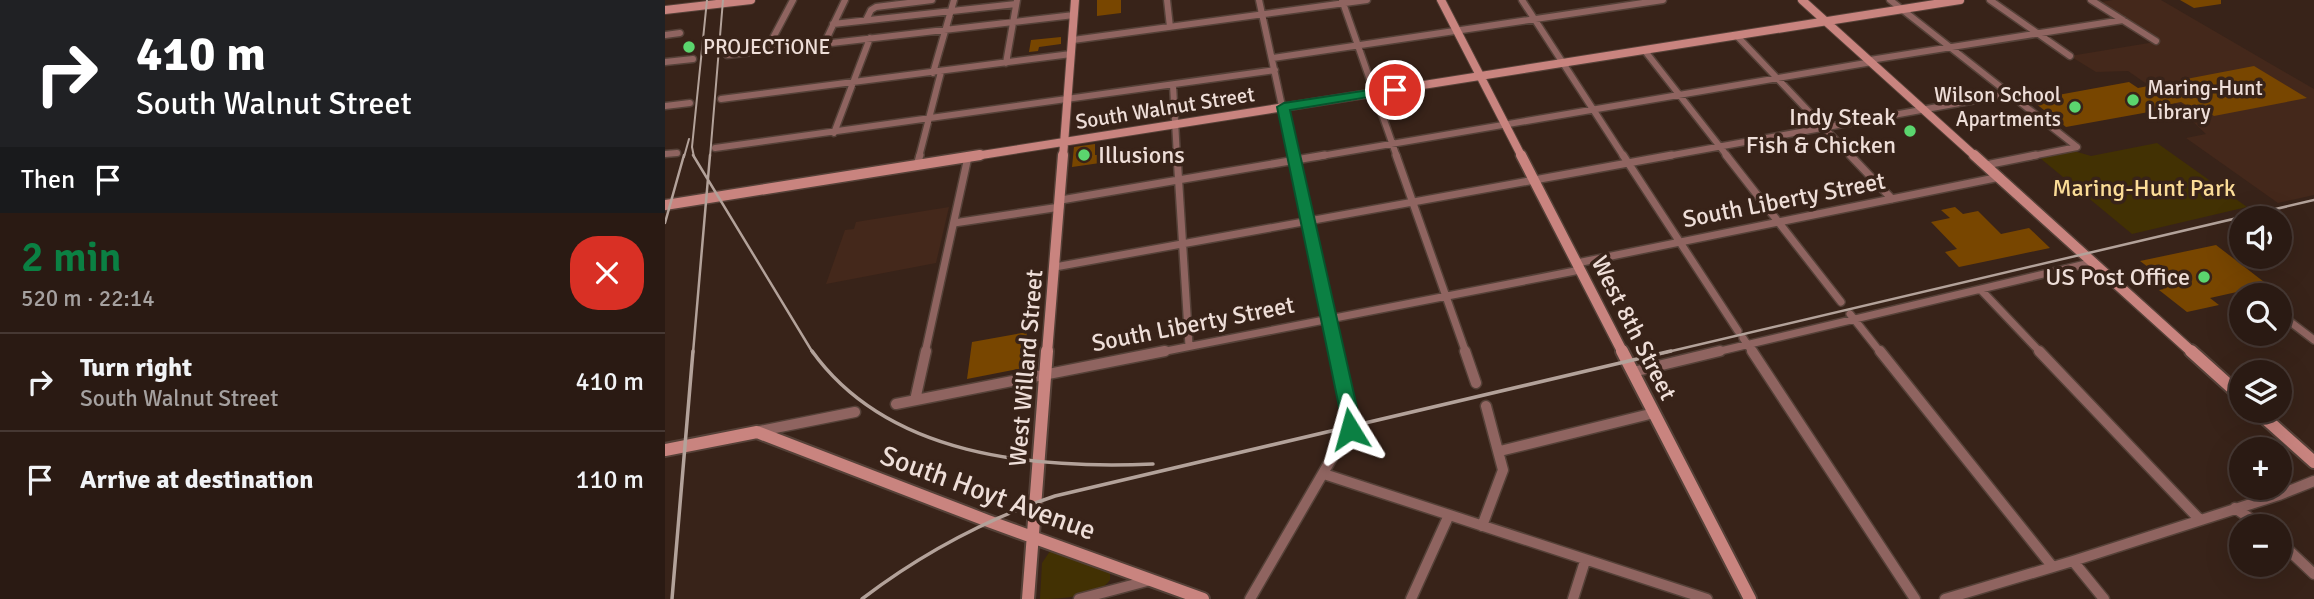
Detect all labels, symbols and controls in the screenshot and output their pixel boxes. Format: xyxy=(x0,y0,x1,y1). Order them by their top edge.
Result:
text: 410 m xyxy=(136,24,266,84)
icon: right xyxy=(21,28,112,119)
place label: PROJECTiONE xyxy=(703,34,830,60)
marker: PROJECTiONE xyxy=(681,39,697,55)
pin xyxy=(1365,60,1425,120)
icon: arrive xyxy=(1376,71,1414,109)
place label: Maring-Hunt Library xyxy=(2147,75,2263,125)
street label: South Walnut Street xyxy=(1074,81,1256,135)
place label: Wilson School Apartments xyxy=(1934,82,2061,132)
text: South Walnut Street xyxy=(136,84,412,123)
marker: Maring-Hunt Library xyxy=(2125,92,2141,108)
marker: Wilson School Apartments xyxy=(2067,99,2083,115)
place label: Indy Steak Fish & Chicken xyxy=(1746,102,1896,160)
marker: Indy Steak Fish & Chicken xyxy=(1902,123,1918,139)
place label: Illusions xyxy=(1098,140,1185,170)
marker: Illusions xyxy=(1076,147,1092,163)
icon: arrive xyxy=(89,161,127,199)
text: Then xyxy=(21,164,75,196)
street label: South Liberty Street xyxy=(1680,166,1888,234)
park label: Maring-Hunt Park xyxy=(2052,173,2236,203)
map controls xyxy=(2229,206,2292,577)
button: sound xyxy=(2229,206,2292,269)
text: 2 min xyxy=(21,232,122,283)
button: close xyxy=(570,236,644,310)
street label: West 8th Street xyxy=(1585,251,1683,405)
place label: US Post Office xyxy=(2045,262,2190,292)
street label: West Willard Street xyxy=(1002,268,1050,468)
marker: US Post Office xyxy=(2196,269,2212,285)
button: search xyxy=(2229,283,2292,346)
text: 520 m · 22:14 xyxy=(21,284,155,313)
street label: South Liberty Street xyxy=(1089,290,1297,358)
text: Turn right xyxy=(80,352,192,384)
button: layers xyxy=(2229,360,2292,423)
icon: right xyxy=(21,363,59,401)
text: 410 m xyxy=(575,366,644,398)
text: South Walnut Street xyxy=(80,384,278,413)
position arrow xyxy=(1313,392,1387,466)
button: + xyxy=(2229,437,2292,500)
street label: South Hoyt Avenue xyxy=(876,438,1100,548)
icon: arrive xyxy=(21,461,59,499)
text: Arrive at destination xyxy=(80,464,313,496)
text: 110 m xyxy=(575,464,644,496)
button: − xyxy=(2229,514,2292,577)

